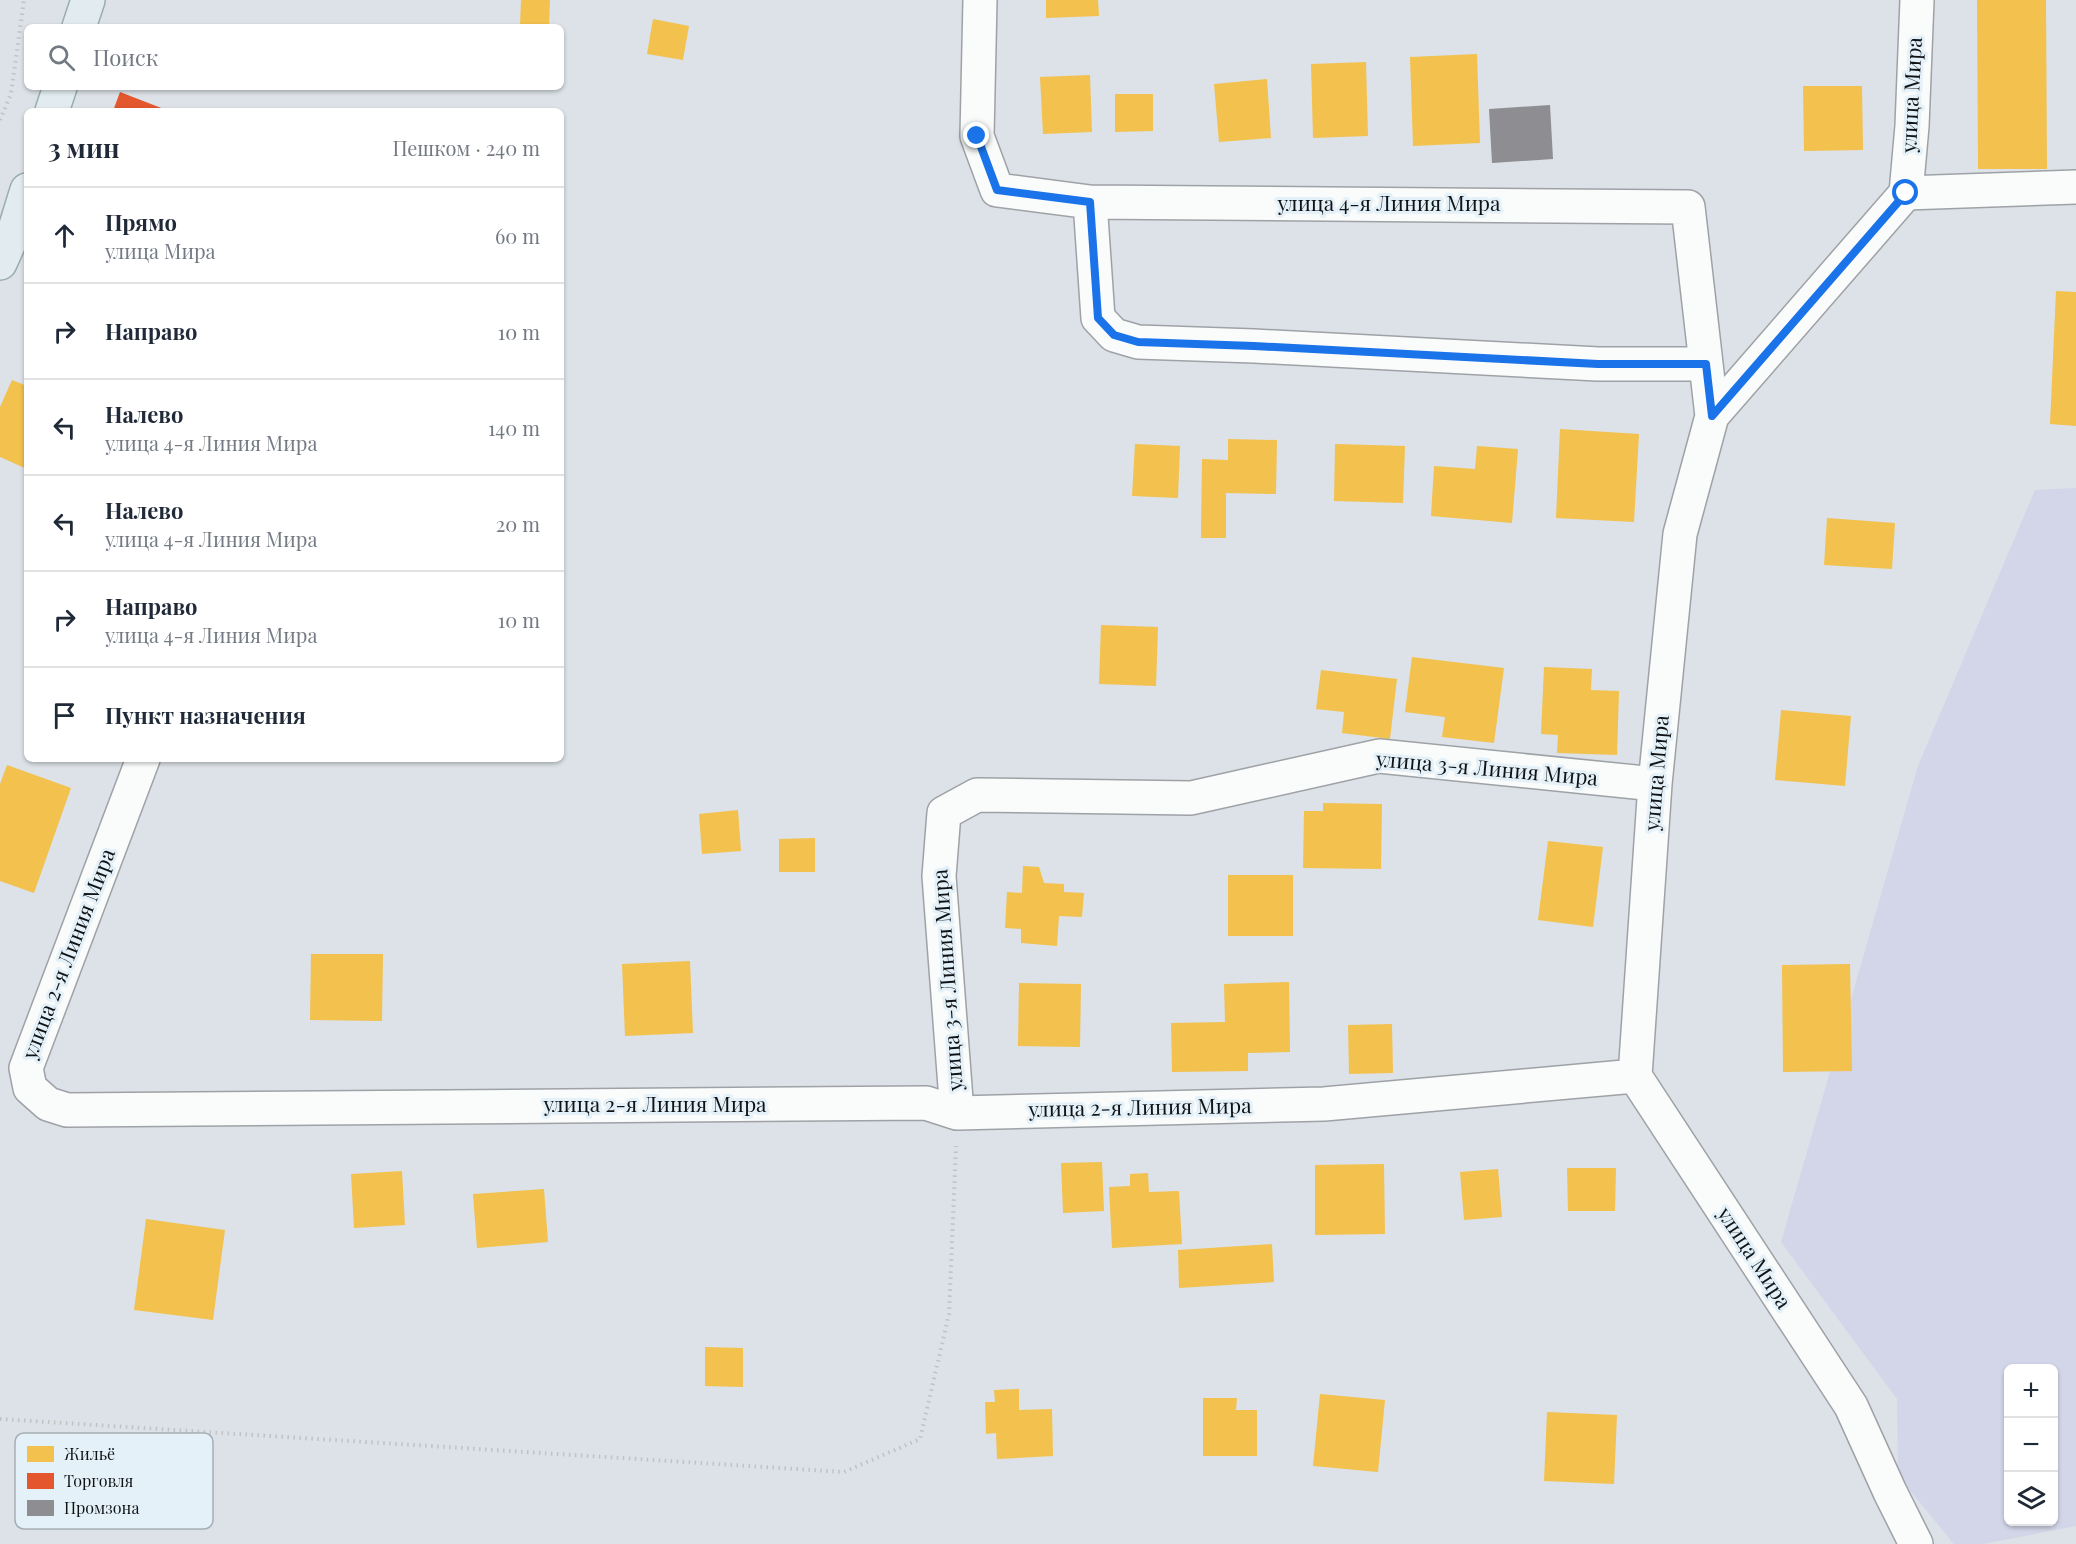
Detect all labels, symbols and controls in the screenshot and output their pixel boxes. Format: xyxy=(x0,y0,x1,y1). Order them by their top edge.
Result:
search box xyxy=(24,24,564,90)
street label: улица Мира xyxy=(1893,36,1927,155)
icon: search xyxy=(45,41,78,74)
text: Поиск xyxy=(93,42,158,72)
route end xyxy=(963,122,989,148)
text: 3 мин xyxy=(48,130,120,165)
text: Пешком · 240 m xyxy=(392,134,540,161)
route start xyxy=(1892,179,1918,205)
street label: улица 4-я Линия Мира xyxy=(1277,188,1501,216)
text: Прямо xyxy=(105,207,177,237)
icon: ahead xyxy=(48,219,81,252)
text: 60 m xyxy=(495,222,540,249)
text: улица Мира xyxy=(105,237,216,264)
icon: right xyxy=(48,315,81,348)
text: Направо xyxy=(105,316,198,346)
text: 10 m xyxy=(498,318,540,345)
text: Налево xyxy=(105,399,183,429)
icon: left xyxy=(48,411,81,444)
text: 140 m xyxy=(488,414,540,441)
text: улица 4-я Линия Мира xyxy=(105,429,317,456)
text: Налево xyxy=(105,495,183,525)
icon: left xyxy=(48,507,81,540)
text: 20 m xyxy=(496,510,540,537)
text: улица 4-я Линия Мира xyxy=(105,525,317,552)
text: Направо xyxy=(105,591,198,621)
icon: right xyxy=(48,603,81,636)
text: 10 m xyxy=(498,606,540,633)
text: улица 4-я Линия Мира xyxy=(105,621,317,648)
icon: arrive xyxy=(48,699,81,732)
text: Пункт назначения xyxy=(105,700,306,730)
street label: улица Мира xyxy=(1636,713,1674,833)
street label: улица 3-я Линия Мира xyxy=(1374,743,1600,791)
street label: улица 2-я Линия Мира xyxy=(14,844,120,1063)
street label: улица 3-я Линия Мира xyxy=(924,868,968,1093)
street label: улица 2-я Линия Мира xyxy=(542,1089,767,1117)
street label: улица 2-я Линия Мира xyxy=(1027,1090,1252,1122)
street label: улица Мира xyxy=(1712,1200,1799,1314)
map controls xyxy=(2004,1364,2058,1526)
button: + xyxy=(2004,1364,2058,1418)
button: − xyxy=(2004,1418,2058,1472)
legend xyxy=(15,1433,213,1529)
text: Жильё xyxy=(64,1443,115,1464)
text: Торговля xyxy=(64,1470,134,1491)
button: layers xyxy=(2004,1472,2058,1526)
text: Промзона xyxy=(64,1497,139,1518)

